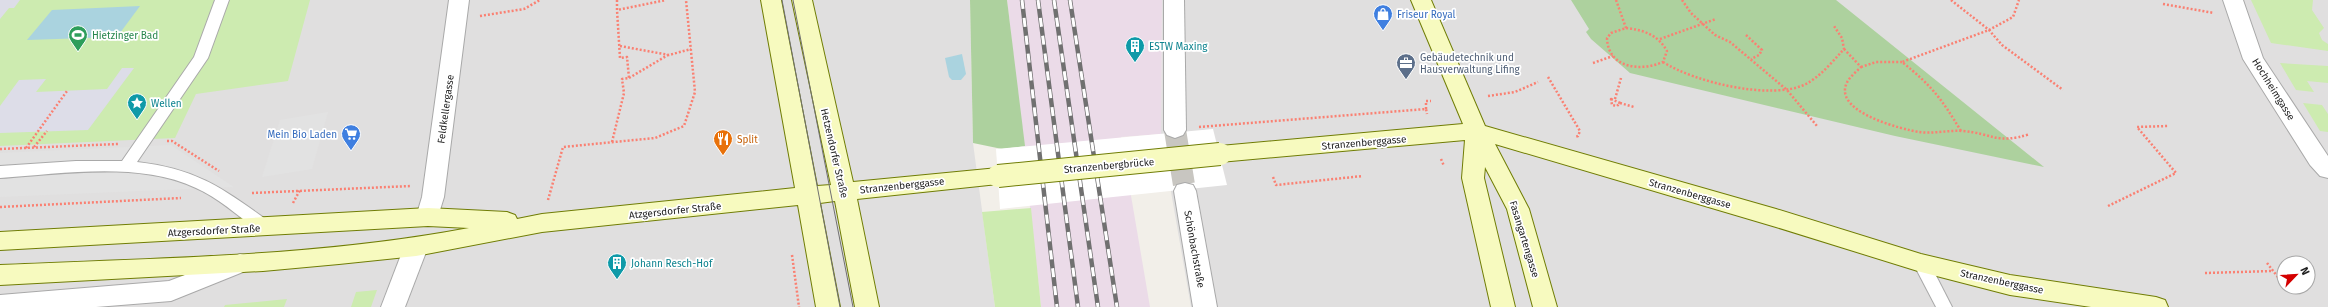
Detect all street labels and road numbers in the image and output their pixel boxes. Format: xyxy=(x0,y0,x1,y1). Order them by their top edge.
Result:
street label: Hochheimgasse xyxy=(2249,56,2297,123)
street label: Feldkellergasse xyxy=(435,74,457,144)
street label: Hetzendorfer Straße xyxy=(818,107,850,199)
street label: Stranzenberggasse xyxy=(1321,133,1407,153)
street label: Stranzenbergbrücke xyxy=(1063,156,1155,176)
street label: Stranzenberggasse xyxy=(859,176,945,196)
street label: Stranzenberggasse xyxy=(1647,177,1732,211)
street label: Fasangartengasse xyxy=(1507,199,1541,279)
street label: Atzgersdorfer Straße xyxy=(628,200,722,222)
street label: Schönbachstraße xyxy=(1181,210,1207,289)
street label: Atzgersdorfer Straße xyxy=(167,223,261,239)
street label: Stranzenberggasse xyxy=(1959,267,2045,297)

